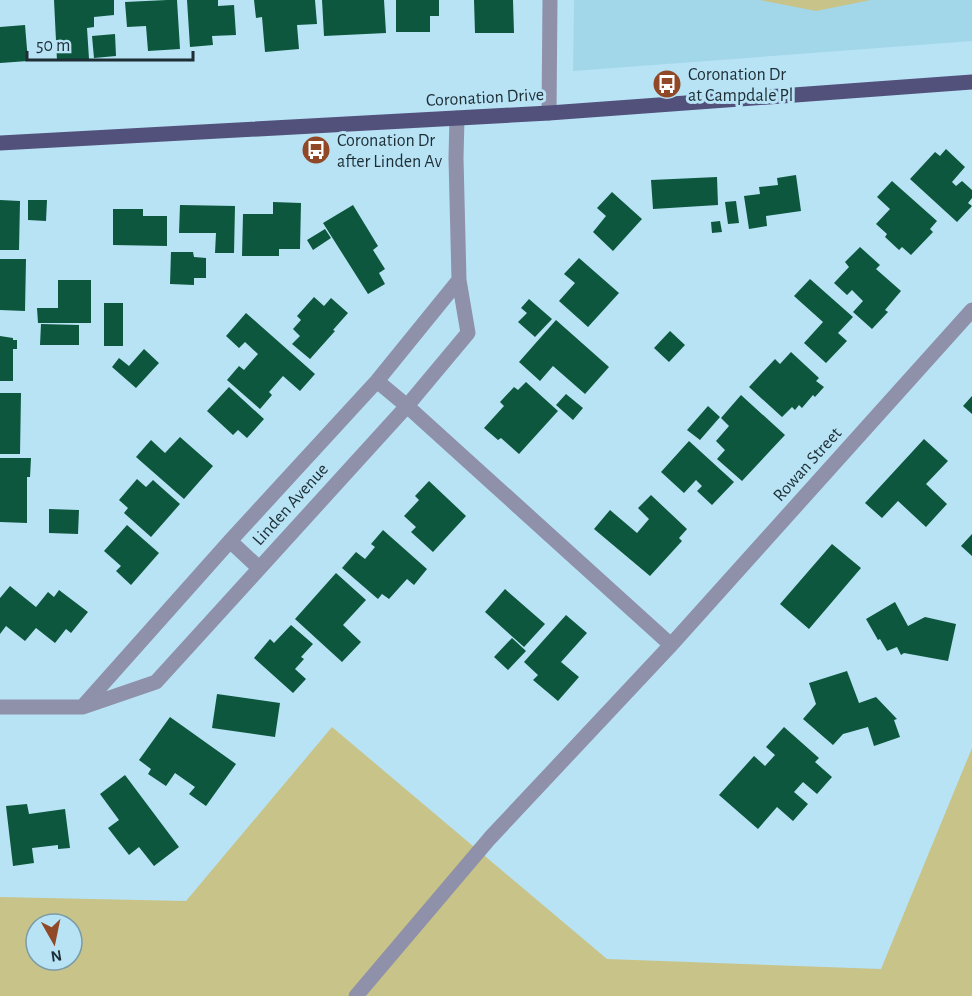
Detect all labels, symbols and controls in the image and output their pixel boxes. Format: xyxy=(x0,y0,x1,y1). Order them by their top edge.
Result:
scale bar xyxy=(27,24,194,62)
text: 50 m xyxy=(36,37,70,55)
place label: Coronation Dr at Campdale Pl xyxy=(688,66,793,105)
bus stop icon: Coronation Dr at Campdale Pl xyxy=(651,68,683,100)
street label: Coronation Drive xyxy=(426,86,545,110)
place label: Coronation Dr after Linden Av xyxy=(337,132,442,171)
bus stop icon: Coronation Dr after Linden Av xyxy=(300,134,332,166)
street label: Rowan Street xyxy=(770,424,846,505)
street label: Linden Avenue xyxy=(249,460,332,549)
north arrow xyxy=(24,912,84,972)
text: N xyxy=(49,947,63,965)

